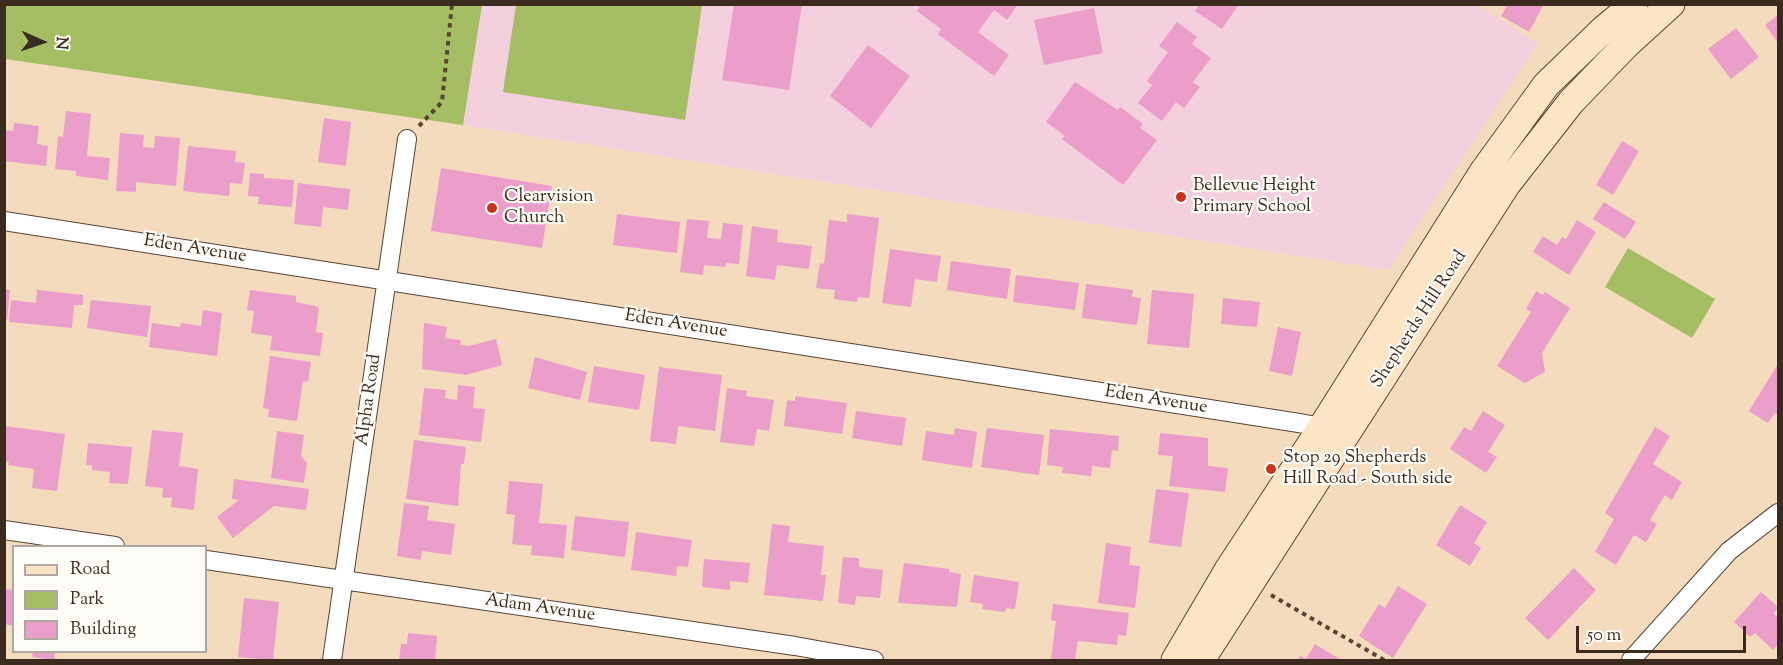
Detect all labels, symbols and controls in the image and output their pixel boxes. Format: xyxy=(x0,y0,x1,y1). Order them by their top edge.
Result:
north arrow xyxy=(12,12,72,72)
text: N xyxy=(49,36,72,50)
place label: Bellevue Height Primary School xyxy=(1193,176,1316,219)
place label: Clearvision Church xyxy=(504,187,594,230)
marker: Bellevue Height Primary School xyxy=(1174,190,1188,204)
marker: Clearvision Church xyxy=(485,201,499,215)
street label: Eden Avenue xyxy=(142,231,248,269)
street label: Shepherds Hill Road xyxy=(1368,247,1472,393)
street label: Eden Avenue xyxy=(623,306,729,344)
street label: Alpha Road xyxy=(353,353,387,447)
street label: Eden Avenue xyxy=(1103,382,1209,420)
place label: Stop 29 Shepherds Hill Road - South side xyxy=(1283,448,1452,490)
marker: Stop 29 Shepherds Hill Road - South side xyxy=(1264,462,1278,476)
legend xyxy=(12,545,207,653)
text: Road xyxy=(70,557,110,583)
text: Park xyxy=(70,587,104,613)
street label: Adam Avenue xyxy=(484,591,596,627)
scale bar xyxy=(1579,614,1748,652)
text: Building xyxy=(70,617,136,643)
text: 50 m xyxy=(1587,623,1621,649)

